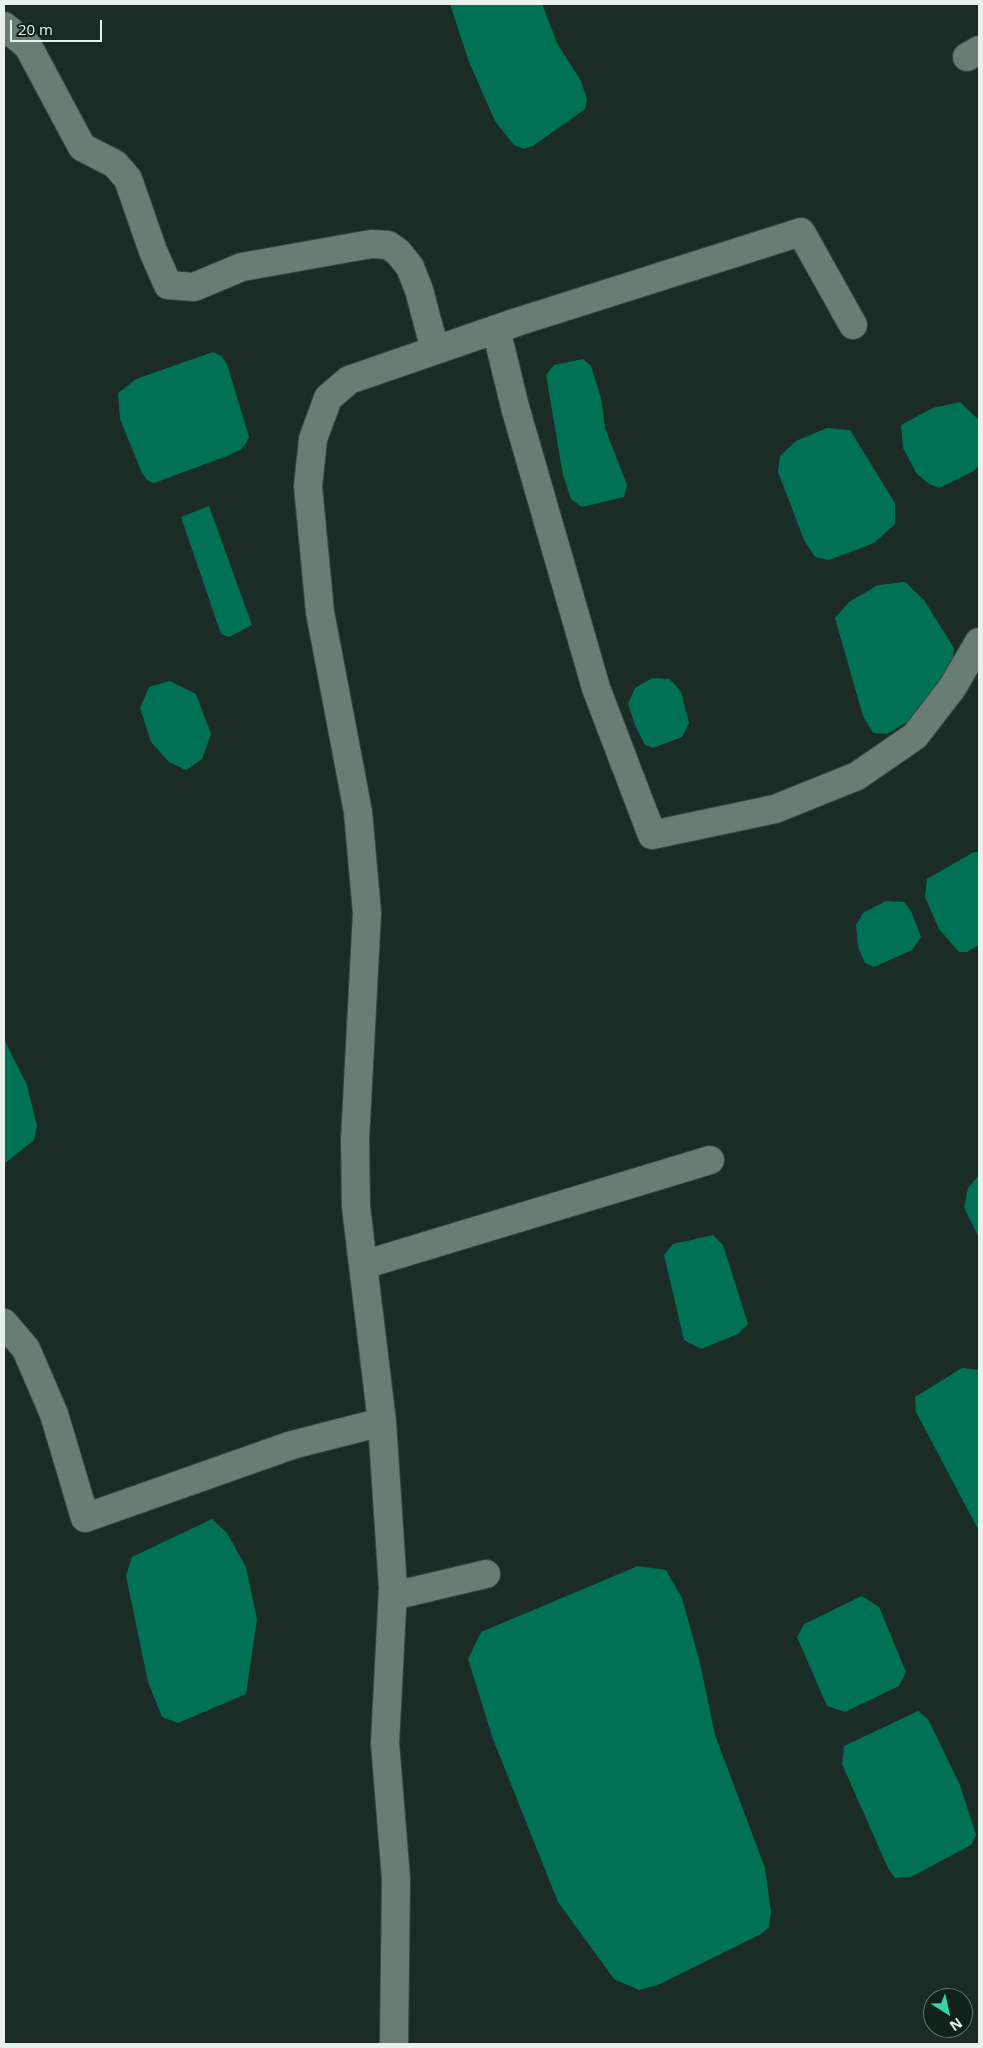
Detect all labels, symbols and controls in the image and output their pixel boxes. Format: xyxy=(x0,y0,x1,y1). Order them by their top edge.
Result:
scale bar xyxy=(12,10,105,42)
text: 20 m xyxy=(18,19,53,39)
north arrow xyxy=(923,1988,973,2038)
text: N xyxy=(946,2014,966,2036)

